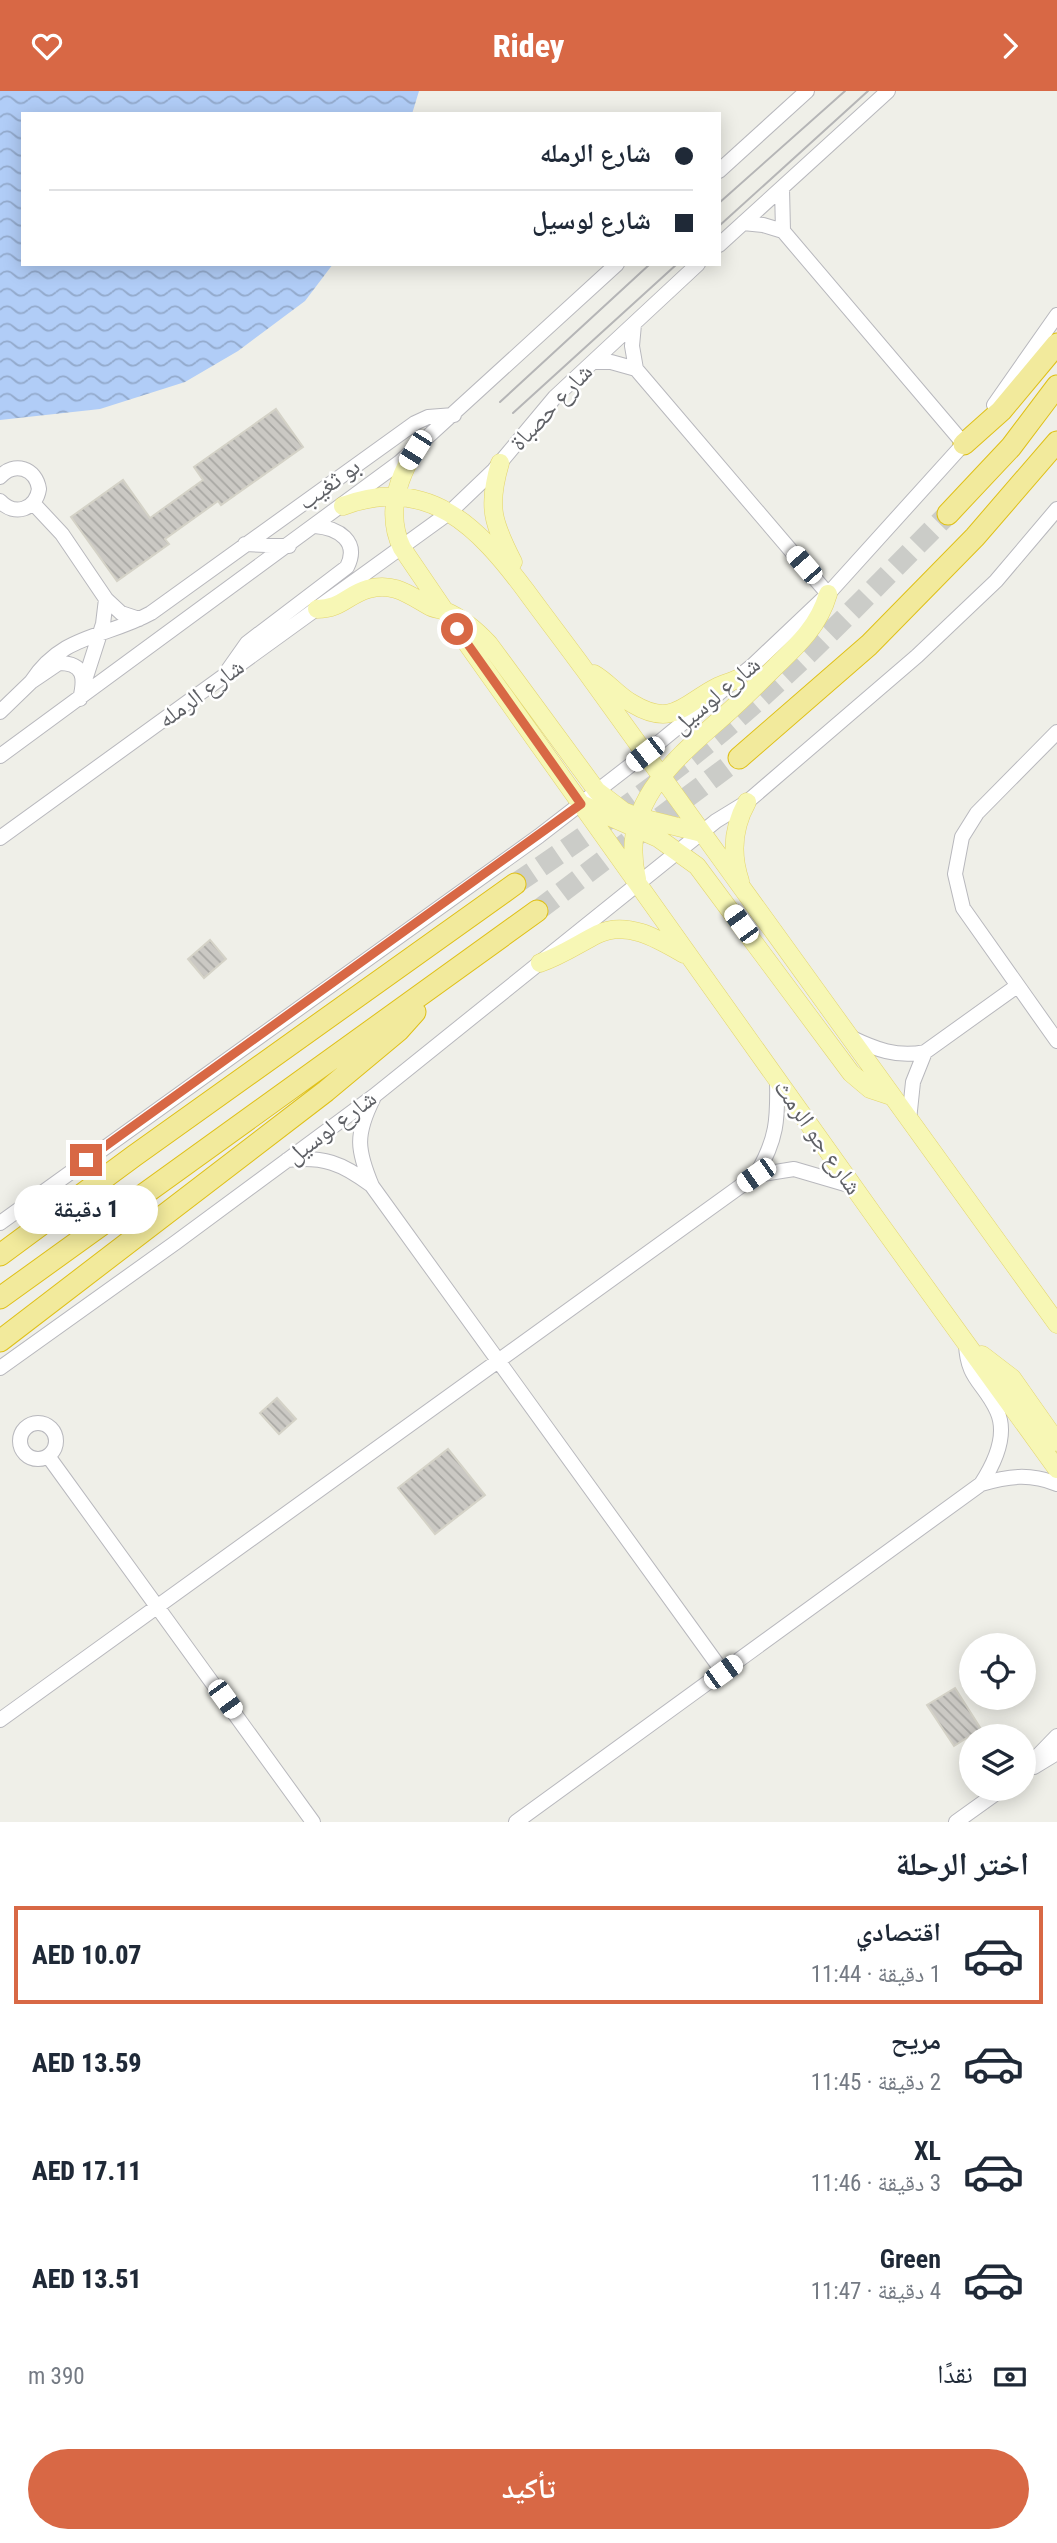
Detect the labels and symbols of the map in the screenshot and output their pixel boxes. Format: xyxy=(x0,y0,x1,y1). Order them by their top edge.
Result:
street label: شارع حصباة xyxy=(504,358,599,457)
car xyxy=(395,427,436,473)
street label: بو ثغيب xyxy=(293,452,365,516)
car xyxy=(783,542,826,588)
route start xyxy=(441,613,473,645)
street label: شارع لوسيل xyxy=(666,650,766,741)
street label: شارع الرمله xyxy=(153,652,250,734)
car xyxy=(622,733,669,775)
car xyxy=(721,901,762,947)
street label: شارع جو الرمث xyxy=(767,1074,868,1201)
street label: شارع لوسيل xyxy=(280,1084,382,1171)
route end xyxy=(70,1144,102,1176)
car xyxy=(733,1154,780,1196)
callout: 1 دقيقة xyxy=(14,1185,158,1233)
car xyxy=(700,1651,747,1693)
car xyxy=(205,1676,246,1722)

